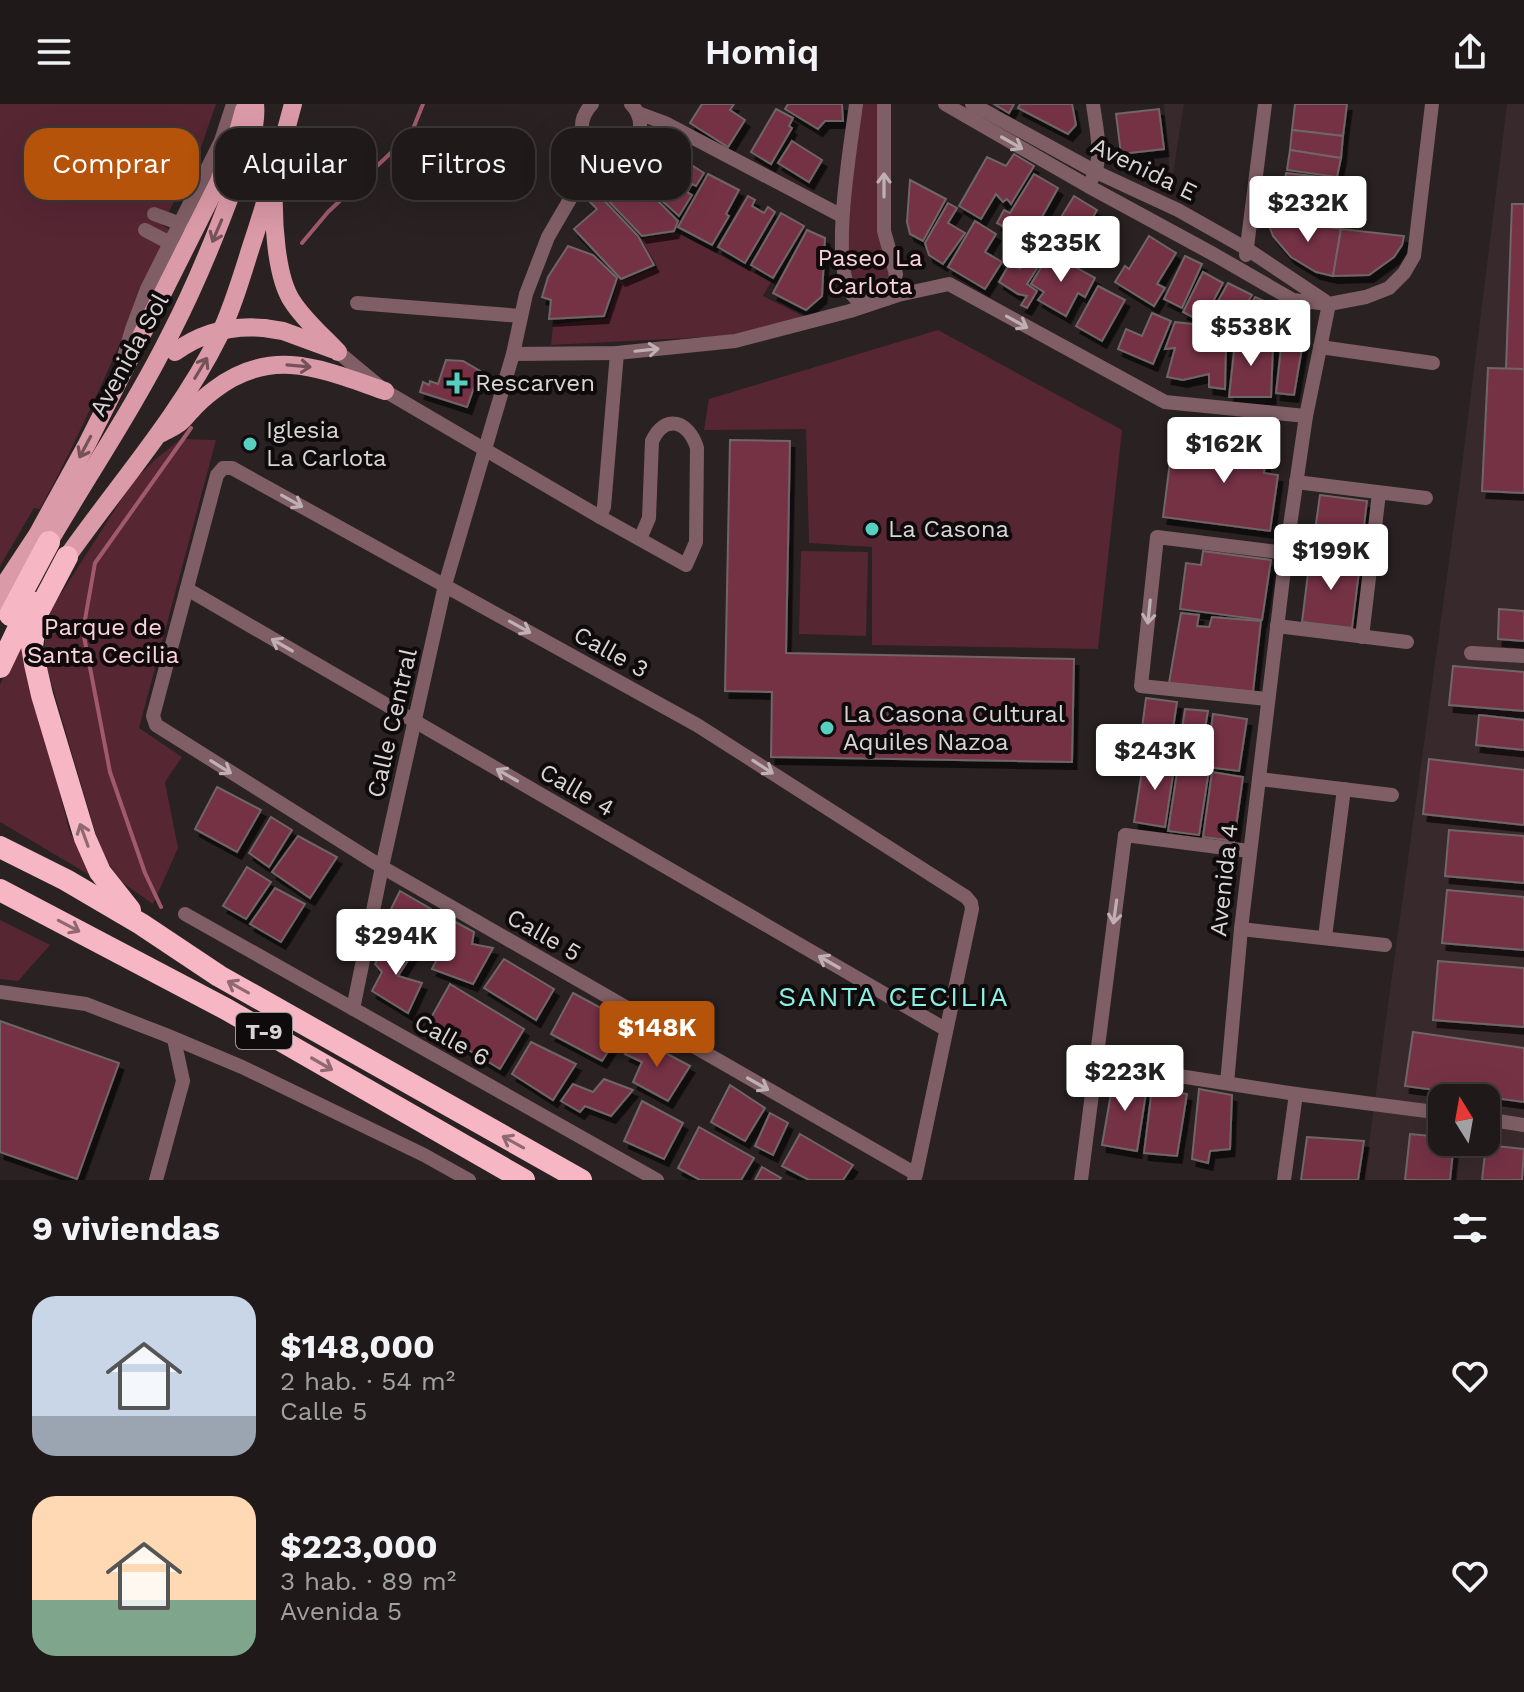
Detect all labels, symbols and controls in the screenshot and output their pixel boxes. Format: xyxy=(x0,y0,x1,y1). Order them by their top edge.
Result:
icon: menu xyxy=(32,30,76,74)
icon: share xyxy=(1448,30,1492,74)
text: Homiq xyxy=(705,31,819,73)
chip: Comprar xyxy=(24,128,199,200)
chip: Alquilar xyxy=(215,128,376,200)
chip: Filtros xyxy=(392,128,535,200)
chip: Nuevo xyxy=(551,128,691,200)
street label: Avenida E xyxy=(1087,131,1201,207)
one-way arrow xyxy=(1000,135,1023,151)
one-way arrow xyxy=(876,172,892,199)
pin: $232K xyxy=(1252,176,1364,244)
text: $232K xyxy=(1267,187,1349,217)
pin: $235K xyxy=(1005,216,1117,284)
one-way arrow xyxy=(209,218,224,243)
text: $235K xyxy=(1021,227,1101,257)
park label: Paseo La Carlota xyxy=(817,244,923,300)
street label: Avenida Sol xyxy=(84,288,175,421)
pin: $538K xyxy=(1195,300,1307,368)
text: $538K xyxy=(1210,311,1292,341)
one-way arrow xyxy=(1005,315,1029,330)
one-way arrow xyxy=(633,342,660,357)
one-way arrow xyxy=(193,357,209,380)
one-way arrow xyxy=(285,359,312,374)
place label: Rescarven xyxy=(475,369,595,397)
marker: Rescarven xyxy=(446,372,468,394)
place label: Iglesia La Carlota xyxy=(266,416,387,472)
pin: $162K xyxy=(1168,417,1280,485)
text: $162K xyxy=(1185,428,1263,458)
one-way arrow xyxy=(76,435,92,459)
marker: Iglesia La Carlota xyxy=(241,435,259,453)
one-way arrow xyxy=(280,493,303,509)
place label: La Casona xyxy=(888,515,1009,543)
marker: La Casona xyxy=(863,520,881,538)
pin: $199K xyxy=(1275,524,1387,592)
text: $199K xyxy=(1292,535,1370,565)
one-way arrow xyxy=(1141,598,1156,624)
park label: Parque de Santa Cecilia xyxy=(27,613,179,669)
one-way arrow xyxy=(508,619,531,635)
street label: Calle 3 xyxy=(569,620,653,684)
one-way arrow xyxy=(271,637,295,652)
street label: Calle Central xyxy=(361,645,423,800)
place label: La Casona Cultural Aquiles Nazoa xyxy=(843,700,1066,756)
marker: La Casona Cultural Aquiles Nazoa xyxy=(818,719,836,737)
pin: $243K xyxy=(1099,724,1211,792)
text: $243K xyxy=(1114,735,1196,765)
street label: Calle 4 xyxy=(535,758,619,822)
one-way arrow xyxy=(751,758,773,775)
one-way arrow xyxy=(209,759,232,775)
one-way arrow xyxy=(496,767,519,783)
street label: Avenida 4 xyxy=(1204,822,1244,938)
one-way arrow xyxy=(76,823,91,848)
one-way arrow xyxy=(1107,899,1122,924)
street label: Calle 5 xyxy=(502,903,586,967)
pin: $294K xyxy=(340,909,452,977)
one-way arrow xyxy=(57,919,81,935)
text: $294K xyxy=(355,920,438,950)
one-way arrow xyxy=(818,954,841,970)
one-way arrow xyxy=(227,979,250,995)
district label: SANTA CECILIA xyxy=(778,980,1010,1013)
pin: $148K xyxy=(601,1001,713,1069)
street label: Calle 6 xyxy=(410,1008,494,1072)
text: $148K xyxy=(618,1012,697,1042)
road number: T-9 xyxy=(236,1013,292,1049)
pin: $223K xyxy=(1069,1045,1181,1113)
one-way arrow xyxy=(310,1056,333,1072)
text: $223K xyxy=(1084,1056,1166,1086)
one-way arrow xyxy=(746,1077,770,1092)
north arrow xyxy=(1428,1084,1500,1156)
map controls xyxy=(1428,1084,1500,1156)
one-way arrow xyxy=(502,1134,526,1149)
icon: filters xyxy=(1448,1206,1492,1250)
text: 9 viviendas xyxy=(32,1208,220,1248)
text: $148,000 xyxy=(280,1326,435,1366)
icon: home xyxy=(96,1328,192,1424)
icon: heart xyxy=(1448,1354,1492,1398)
text: 2 hab. · 54 m² xyxy=(280,1366,455,1396)
text: Calle 5 xyxy=(280,1396,367,1426)
text: $223,000 xyxy=(280,1526,438,1566)
icon: home xyxy=(96,1528,192,1624)
icon: heart xyxy=(1448,1554,1492,1598)
text: 3 hab. · 89 m² xyxy=(280,1566,456,1596)
text: Avenida 5 xyxy=(280,1596,402,1626)

